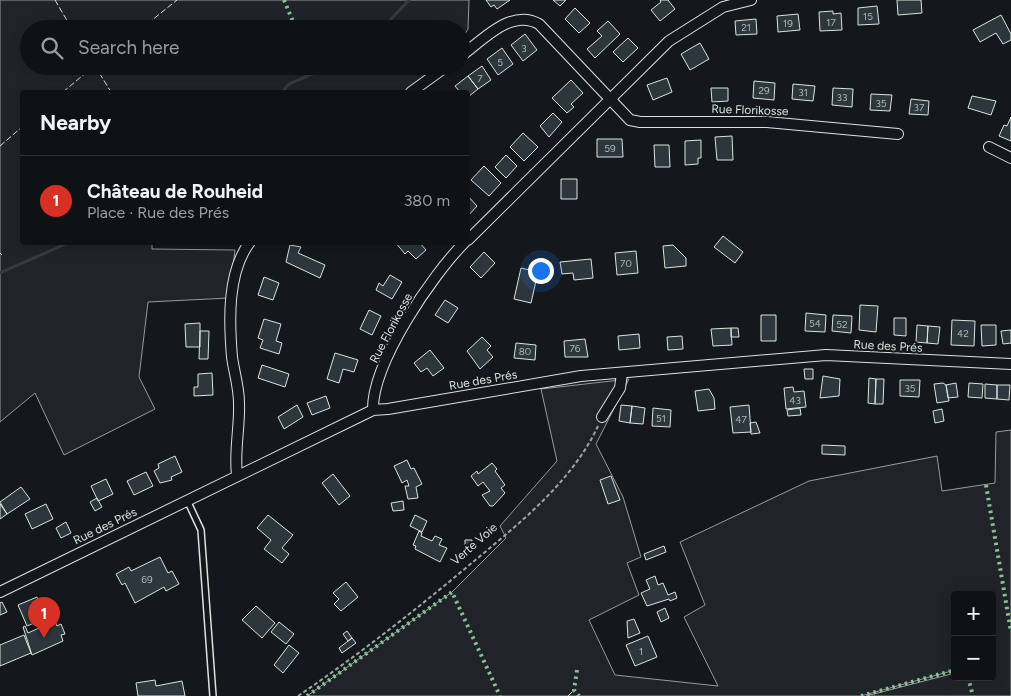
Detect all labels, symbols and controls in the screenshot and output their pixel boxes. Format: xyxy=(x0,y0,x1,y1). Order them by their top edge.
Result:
house number: 15 xyxy=(863,10,873,23)
house number: 17 xyxy=(826,16,836,29)
house number: 19 xyxy=(783,17,793,30)
search box xyxy=(20,20,470,75)
house number: 21 xyxy=(741,21,751,34)
icon: search xyxy=(38,34,66,62)
text: Search here xyxy=(78,36,180,59)
house number: 3 xyxy=(521,42,527,55)
house number: 5 xyxy=(497,56,503,69)
house number: 7 xyxy=(477,72,483,85)
house number: 29 xyxy=(758,84,770,97)
house number: 31 xyxy=(798,86,808,99)
house number: 33 xyxy=(837,91,847,104)
house number: 35 xyxy=(875,97,887,110)
house number: 37 xyxy=(914,101,925,114)
street label: Rue Florikosse xyxy=(711,102,789,118)
text: Nearby xyxy=(40,110,111,135)
house number: 59 xyxy=(604,142,616,155)
text: Château de Rouheid xyxy=(87,180,263,203)
text: 1 xyxy=(53,191,59,210)
text: 380 m xyxy=(404,191,450,210)
text: Place · Rue des Prés xyxy=(87,203,229,222)
house number: 70 xyxy=(620,257,632,270)
your location xyxy=(528,258,554,284)
street label: Rue Florikosse xyxy=(367,290,415,365)
house number: 54 xyxy=(809,317,821,330)
house number: 52 xyxy=(836,318,848,331)
house number: 42 xyxy=(957,327,969,340)
street label: Rue des Prés xyxy=(853,337,923,355)
house number: 76 xyxy=(569,342,581,355)
house number: 80 xyxy=(519,345,531,358)
street label: Rue des Prés xyxy=(448,367,519,393)
house number: 35 xyxy=(904,382,916,395)
house number: 43 xyxy=(789,394,801,407)
house number: 51 xyxy=(656,412,666,425)
house number: 47 xyxy=(735,413,747,426)
street label: Rue des Prés xyxy=(71,504,139,547)
street label: Verte Voie xyxy=(448,520,500,568)
house number: 69 xyxy=(141,573,153,586)
map controls xyxy=(951,591,996,681)
button: + xyxy=(951,591,996,636)
pin: 1 xyxy=(28,597,60,638)
button: − xyxy=(951,636,996,681)
house number: 1 xyxy=(639,645,643,658)

